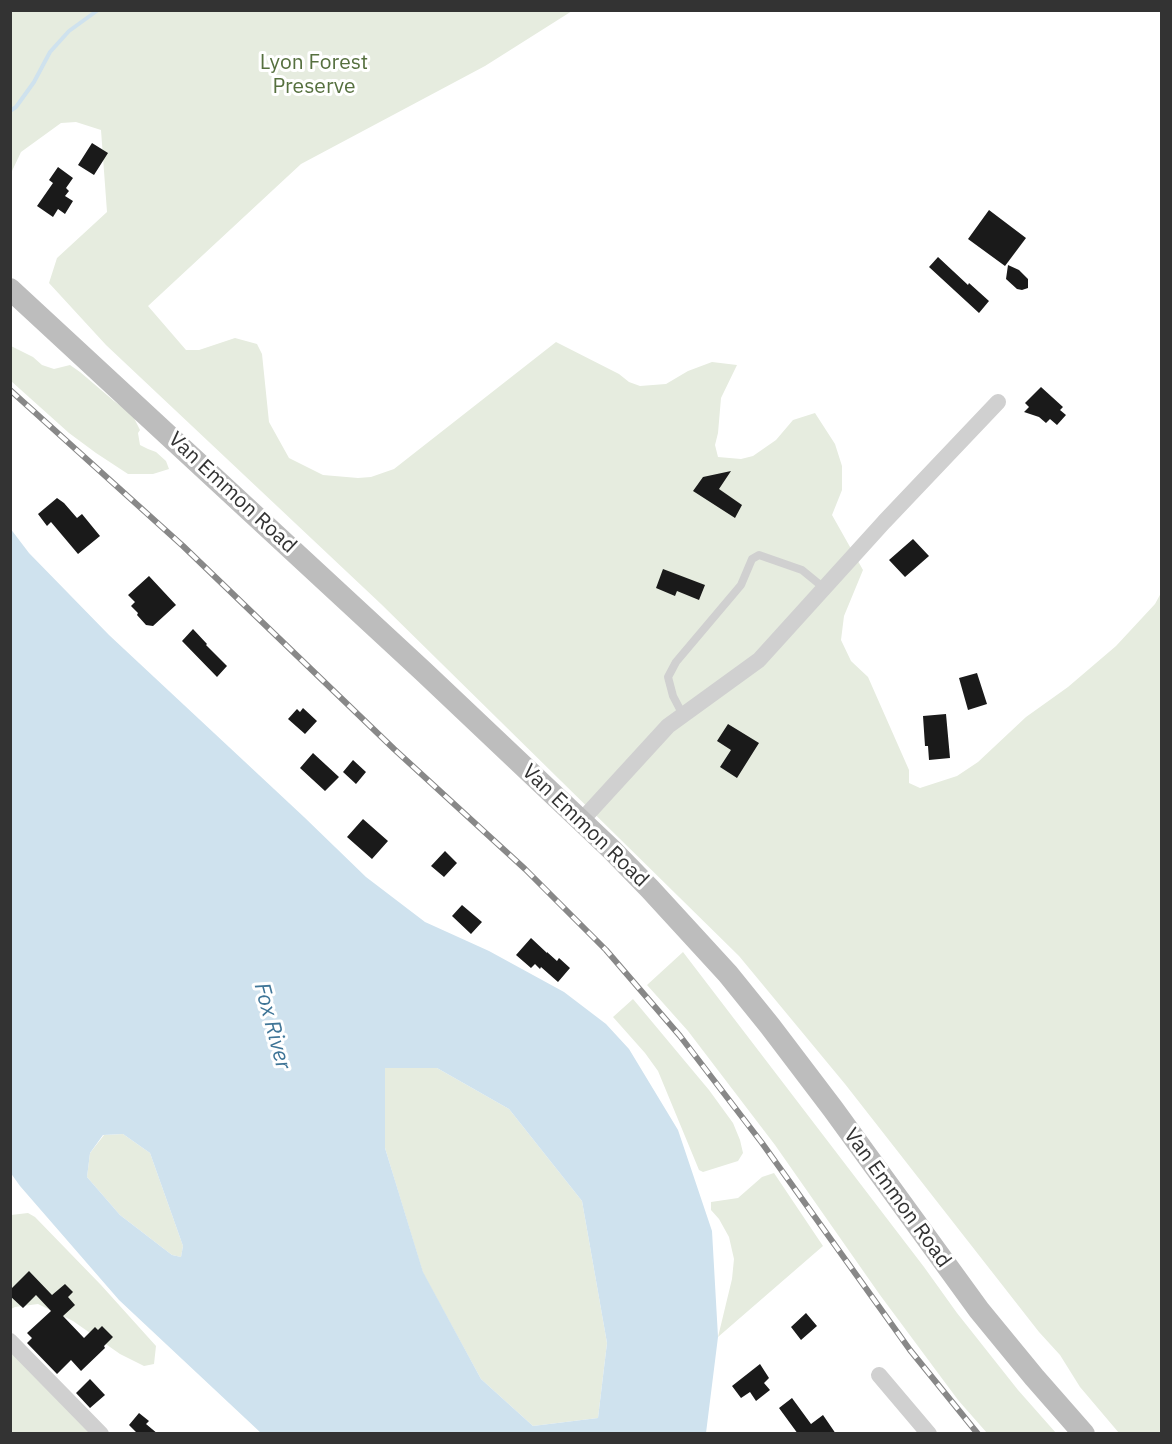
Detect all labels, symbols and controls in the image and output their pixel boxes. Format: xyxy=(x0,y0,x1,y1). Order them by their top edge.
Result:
park label: Lyon Forest Preserve xyxy=(260,50,368,100)
street label: Van Emmon Road xyxy=(163,427,301,559)
street label: Van Emmon Road xyxy=(517,759,653,893)
water label: Fox River xyxy=(248,980,296,1072)
street label: Van Emmon Road xyxy=(838,1123,956,1273)

